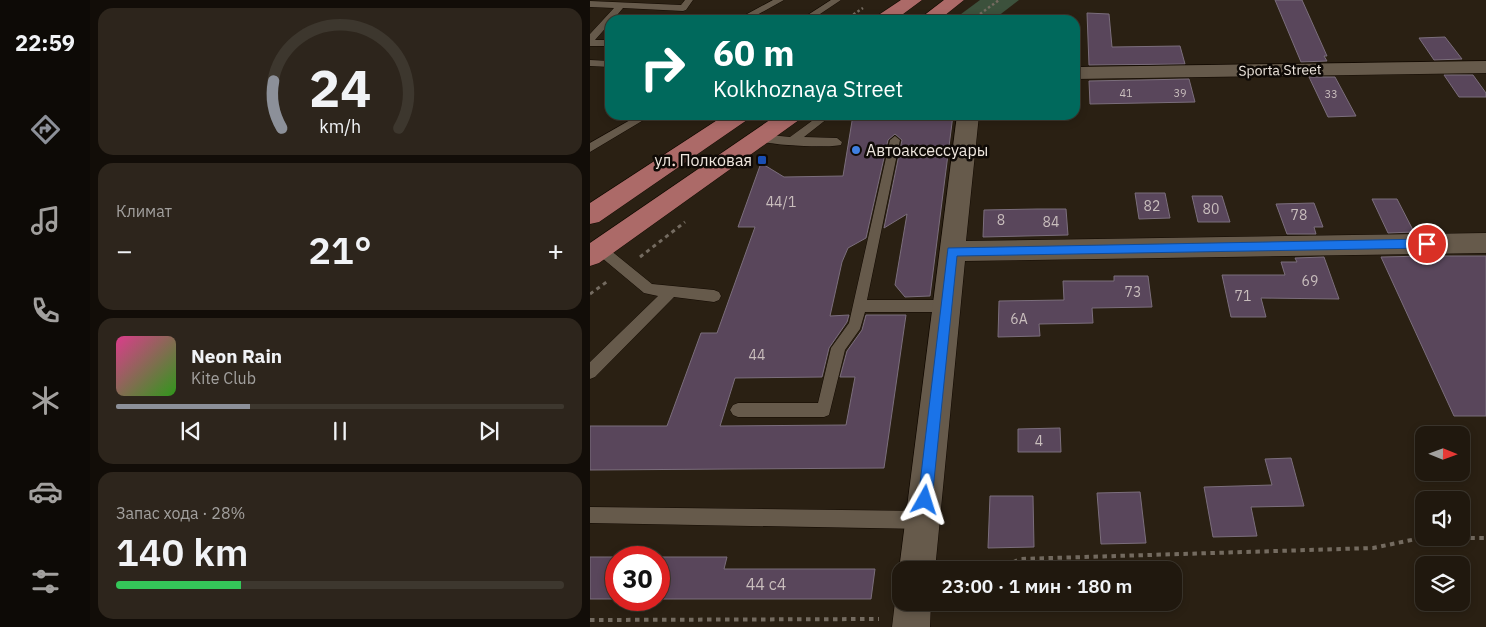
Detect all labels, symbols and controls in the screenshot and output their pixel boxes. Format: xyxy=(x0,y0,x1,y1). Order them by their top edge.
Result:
text: 22:59 xyxy=(15,28,75,57)
text: 60 m xyxy=(713,30,795,76)
icon: right xyxy=(630,35,695,100)
text: 24 xyxy=(309,54,371,121)
street label: Sporta Street xyxy=(1238,60,1322,80)
text: Kolkhoznaya Street xyxy=(713,74,903,103)
house number: 41 xyxy=(1119,86,1133,100)
house number: 39 xyxy=(1173,86,1187,100)
house number: 33 xyxy=(1324,87,1338,101)
icon: directions xyxy=(28,112,63,147)
text: km/h xyxy=(319,115,361,138)
place label: Автоаксессуары xyxy=(866,140,988,160)
marker: Автоаксессуары xyxy=(850,144,862,156)
place label: ул. Полковая xyxy=(655,150,752,170)
marker: ул. Полковая xyxy=(756,154,768,166)
house number: 44/1 xyxy=(766,193,796,211)
house number: 82 xyxy=(1144,197,1160,215)
house number: 80 xyxy=(1203,200,1219,218)
text: Климат xyxy=(116,201,172,221)
icon: music xyxy=(28,203,63,238)
house number: 78 xyxy=(1291,206,1307,224)
house number: 8 xyxy=(997,211,1005,229)
house number: 84 xyxy=(1043,213,1059,231)
pin xyxy=(1406,223,1448,265)
text: 21° xyxy=(308,225,372,274)
icon: arrive xyxy=(1413,230,1441,258)
text: − xyxy=(116,232,133,269)
text: + xyxy=(547,232,564,269)
house number: 69 xyxy=(1302,272,1318,290)
house number: 73 xyxy=(1125,283,1141,301)
house number: 71 xyxy=(1235,287,1251,305)
icon: phone xyxy=(28,293,63,328)
house number: 6А xyxy=(1010,310,1028,328)
text: Neon Rain xyxy=(191,344,282,368)
house number: 44 xyxy=(749,346,765,364)
text: Kite Club xyxy=(191,368,256,388)
icon: climate xyxy=(28,383,63,418)
icon: previous xyxy=(177,417,205,445)
icon: pause xyxy=(326,417,354,445)
icon: next xyxy=(475,417,503,445)
north arrow xyxy=(1415,426,1470,481)
map controls xyxy=(1415,426,1470,611)
house number: 4 xyxy=(1035,432,1043,450)
position arrow xyxy=(898,473,950,525)
icon: car xyxy=(28,474,63,509)
button: sound xyxy=(1415,491,1470,546)
text: Запас хода · 28% xyxy=(116,503,245,523)
text: 140 km xyxy=(116,527,248,576)
speed limit sign: 30 xyxy=(605,546,670,611)
button: layers xyxy=(1415,556,1470,611)
icon: filters xyxy=(28,564,63,599)
house number: 44 с4 xyxy=(746,574,786,594)
text: 23:00 · 1 мин · 180 m xyxy=(942,574,1132,598)

